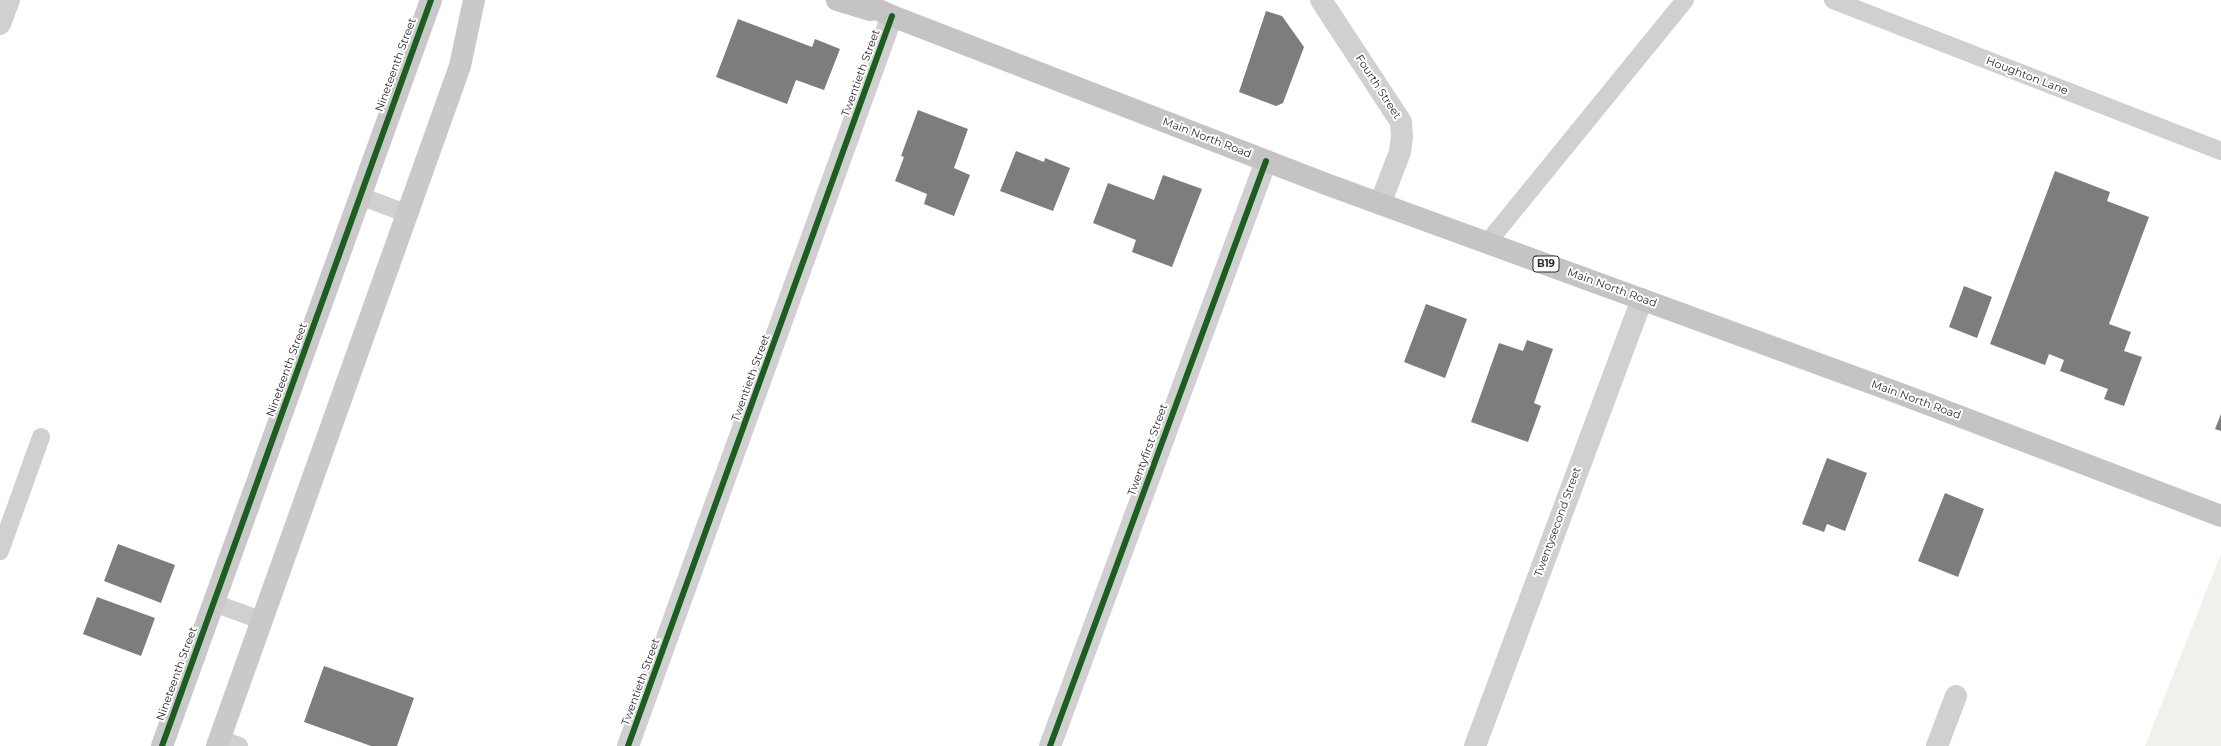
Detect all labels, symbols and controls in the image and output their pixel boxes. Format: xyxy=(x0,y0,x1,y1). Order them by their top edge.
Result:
street label: Nineteenth Street xyxy=(373,16,419,114)
street label: Twentieth Street xyxy=(839,28,883,118)
street label: Fourth Street xyxy=(1352,53,1404,121)
street label: Houghton Lane xyxy=(1984,54,2070,98)
street label: Main North Road xyxy=(1161,115,1253,161)
road number: B19 xyxy=(1533,256,1559,272)
street label: Main North Road xyxy=(1565,266,1659,310)
street label: Nineteenth Street xyxy=(264,321,310,419)
street label: Twentieth Street xyxy=(729,333,773,423)
street label: Main North Road xyxy=(1869,378,1963,422)
street label: Twentyfirst Street xyxy=(1125,402,1171,498)
street label: Twentysecond Street xyxy=(1532,465,1584,579)
street label: Nineteenth Street xyxy=(154,625,200,723)
street label: Twentieth Street xyxy=(619,637,663,727)

